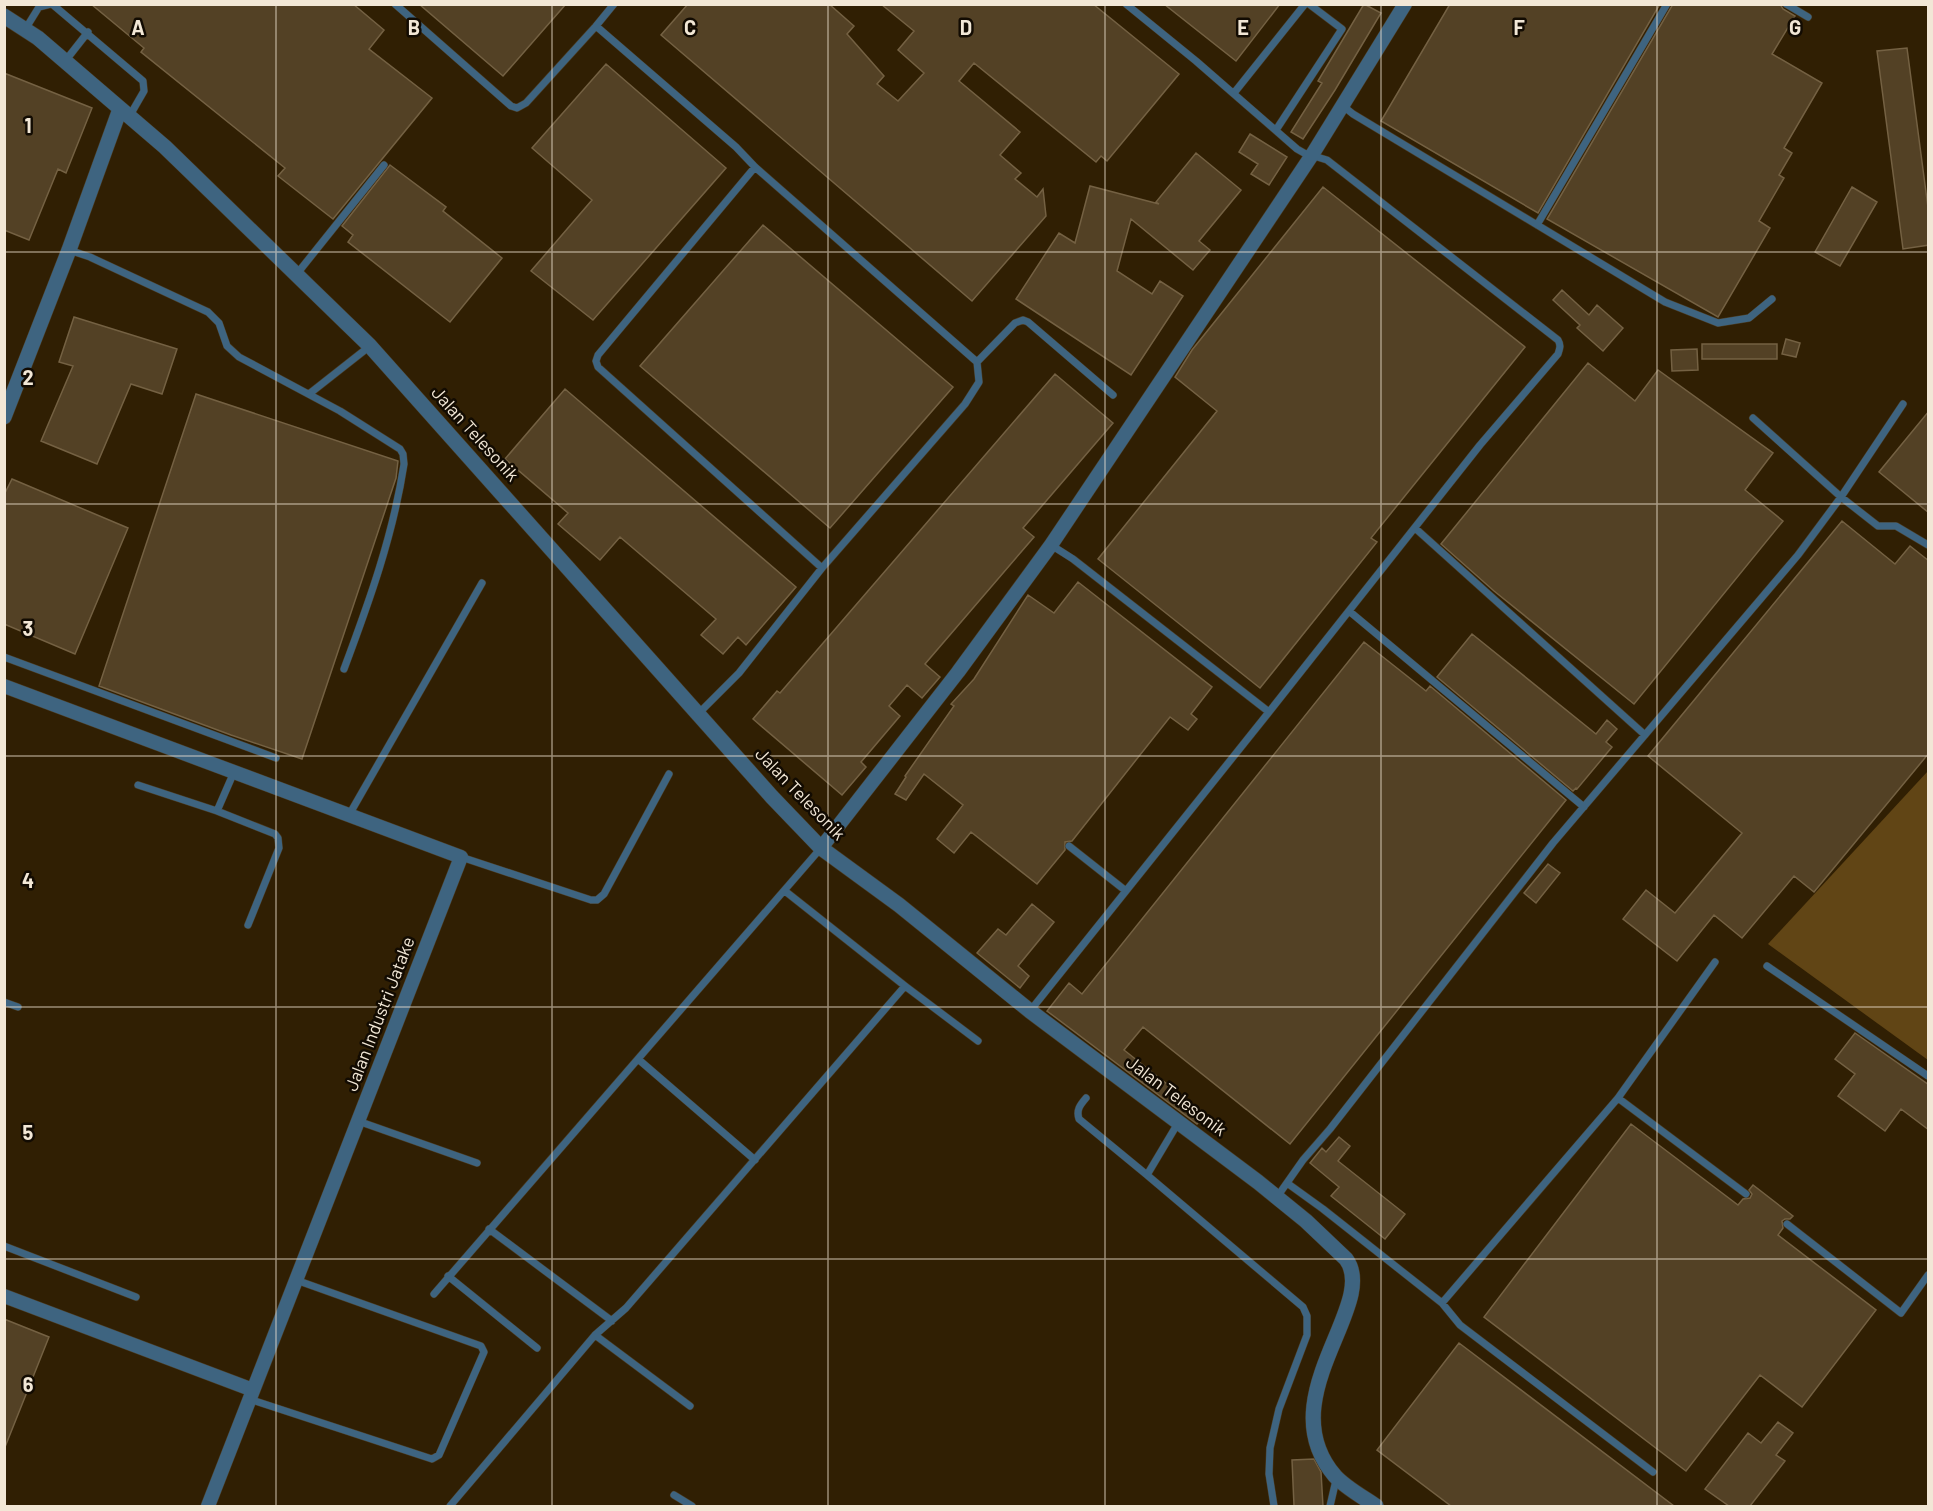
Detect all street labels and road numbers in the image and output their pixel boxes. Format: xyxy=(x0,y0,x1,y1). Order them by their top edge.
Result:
street label: Jalan Telesonik xyxy=(427,381,524,485)
street label: Jalan Telesonik xyxy=(751,742,850,844)
street label: Jalan Industri Jatake xyxy=(340,933,419,1094)
street label: Jalan Telesonik xyxy=(1122,1050,1231,1140)

